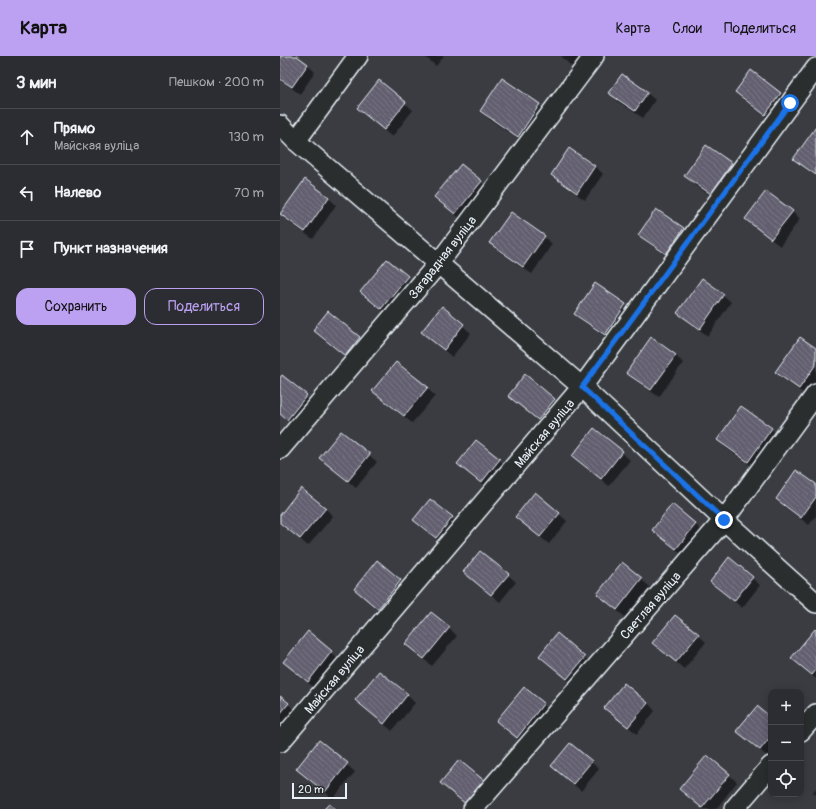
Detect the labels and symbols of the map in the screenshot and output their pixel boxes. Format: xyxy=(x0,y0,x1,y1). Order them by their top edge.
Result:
route start xyxy=(781,94,799,112)
street label: Загарадная вуліца xyxy=(405,213,480,302)
street label: Майская вуліца xyxy=(511,396,578,471)
route end xyxy=(715,511,733,529)
street label: Светлая вуліца xyxy=(617,569,684,643)
street label: Майская вуліца xyxy=(301,642,368,717)
scale bar xyxy=(292,781,347,800)

